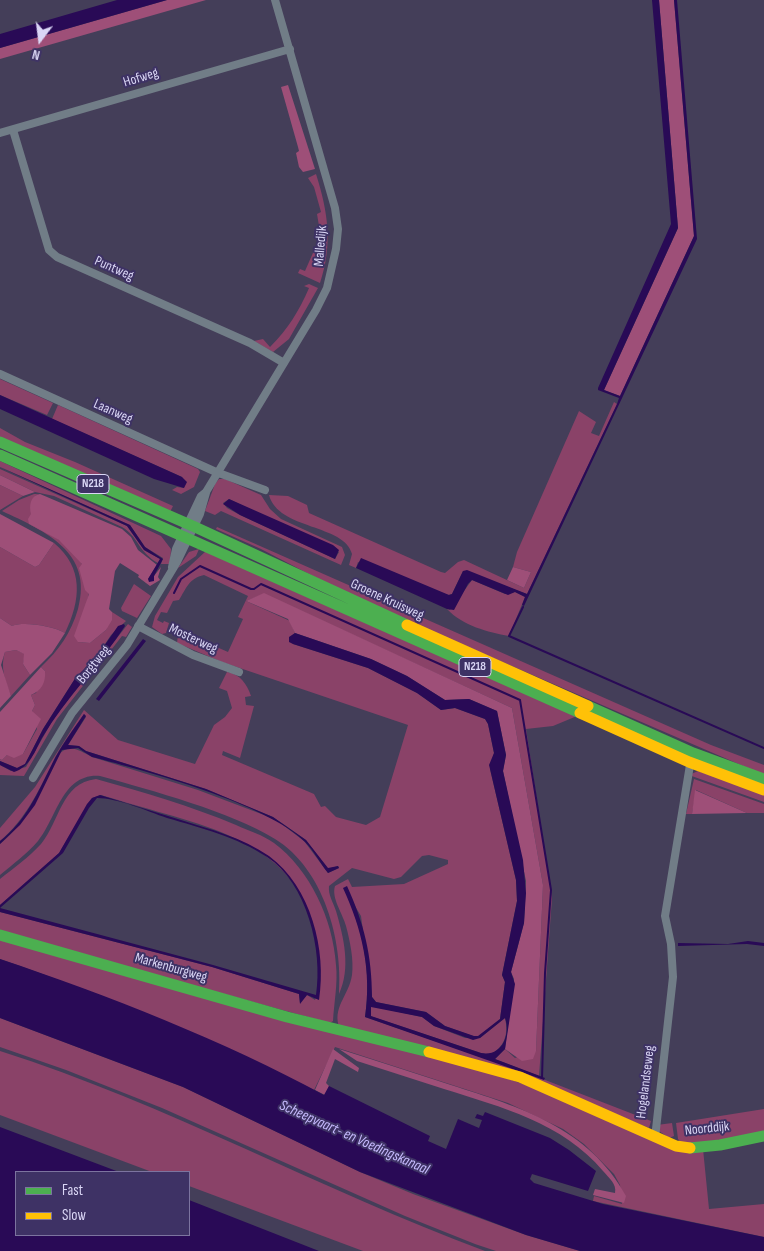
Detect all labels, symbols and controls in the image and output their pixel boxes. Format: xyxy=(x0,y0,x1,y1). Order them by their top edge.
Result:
north arrow xyxy=(15,15,65,65)
text: N xyxy=(30,46,42,64)
street label: Hofweg xyxy=(121,65,161,91)
street label: Malledijk xyxy=(311,225,331,267)
street label: Puntweg xyxy=(92,253,136,285)
street label: Laanweg xyxy=(91,396,135,428)
road number: N218 xyxy=(77,474,109,494)
street label: Groene Kruisweg xyxy=(348,576,426,624)
street label: Mosterweg xyxy=(166,620,220,658)
street label: Borgtweg xyxy=(73,642,115,688)
road number: N218 xyxy=(459,658,491,676)
street label: Markenburgweg xyxy=(133,950,209,986)
street label: Hogelandseweg xyxy=(633,1045,659,1119)
water label: Scheepvaart- en Voedingskanaal xyxy=(276,1097,432,1179)
street label: Noorddijk xyxy=(684,1118,730,1140)
legend xyxy=(15,1171,190,1236)
text: Fast xyxy=(62,1181,83,1200)
text: Slow xyxy=(62,1206,86,1225)

